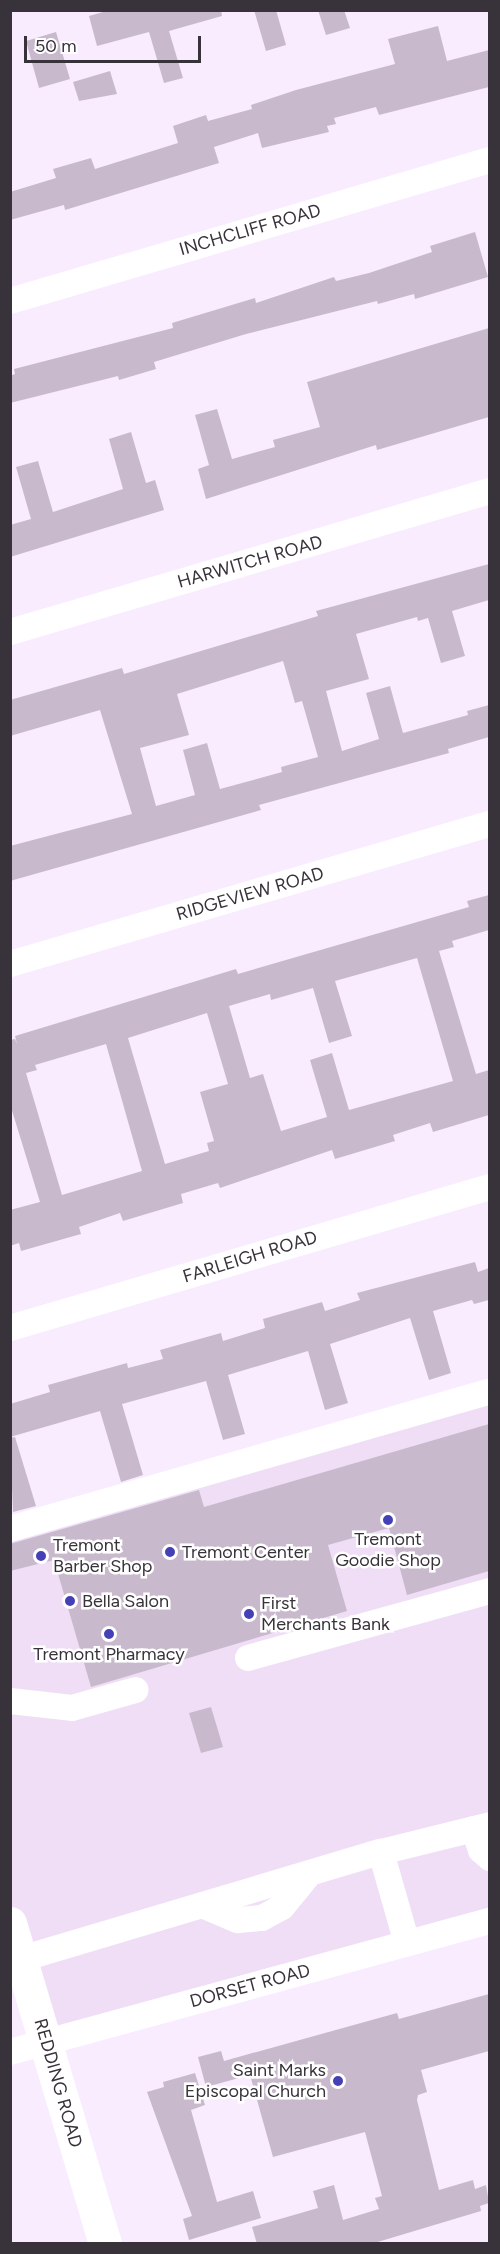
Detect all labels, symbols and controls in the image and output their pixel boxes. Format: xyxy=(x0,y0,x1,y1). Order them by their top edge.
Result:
scale bar xyxy=(27,24,204,62)
text: 50 m xyxy=(35,35,77,57)
street label: INCHCLIFF ROAD xyxy=(177,199,323,261)
street label: HARWITCH ROAD xyxy=(175,531,325,593)
street label: RIDGEVIEW ROAD xyxy=(174,863,326,925)
street label: FARLEIGH ROAD xyxy=(180,1226,320,1288)
marker: Tremont Goodie Shop xyxy=(381,1513,395,1527)
place label: Tremont Goodie Shop xyxy=(335,1529,441,1572)
place label: Tremont Barber Shop xyxy=(53,1535,152,1578)
place label: Tremont Center xyxy=(182,1541,310,1563)
marker: Tremont Center xyxy=(163,1545,177,1559)
marker: Tremont Barber Shop xyxy=(34,1549,48,1563)
place label: Bella Salon xyxy=(82,1590,169,1612)
place label: First Merchants Bank xyxy=(261,1593,390,1636)
marker: Bella Salon xyxy=(63,1594,77,1608)
marker: First Merchants Bank xyxy=(242,1607,256,1621)
marker: Tremont Pharmacy xyxy=(102,1627,116,1641)
place label: Tremont Pharmacy xyxy=(33,1643,185,1665)
street label: DORSET ROAD xyxy=(188,1960,312,2012)
street label: REDDING ROAD xyxy=(29,2016,87,2150)
place label: Saint Marks Episcopal Church xyxy=(185,2060,326,2102)
marker: Saint Marks Episcopal Church xyxy=(331,2074,345,2088)

